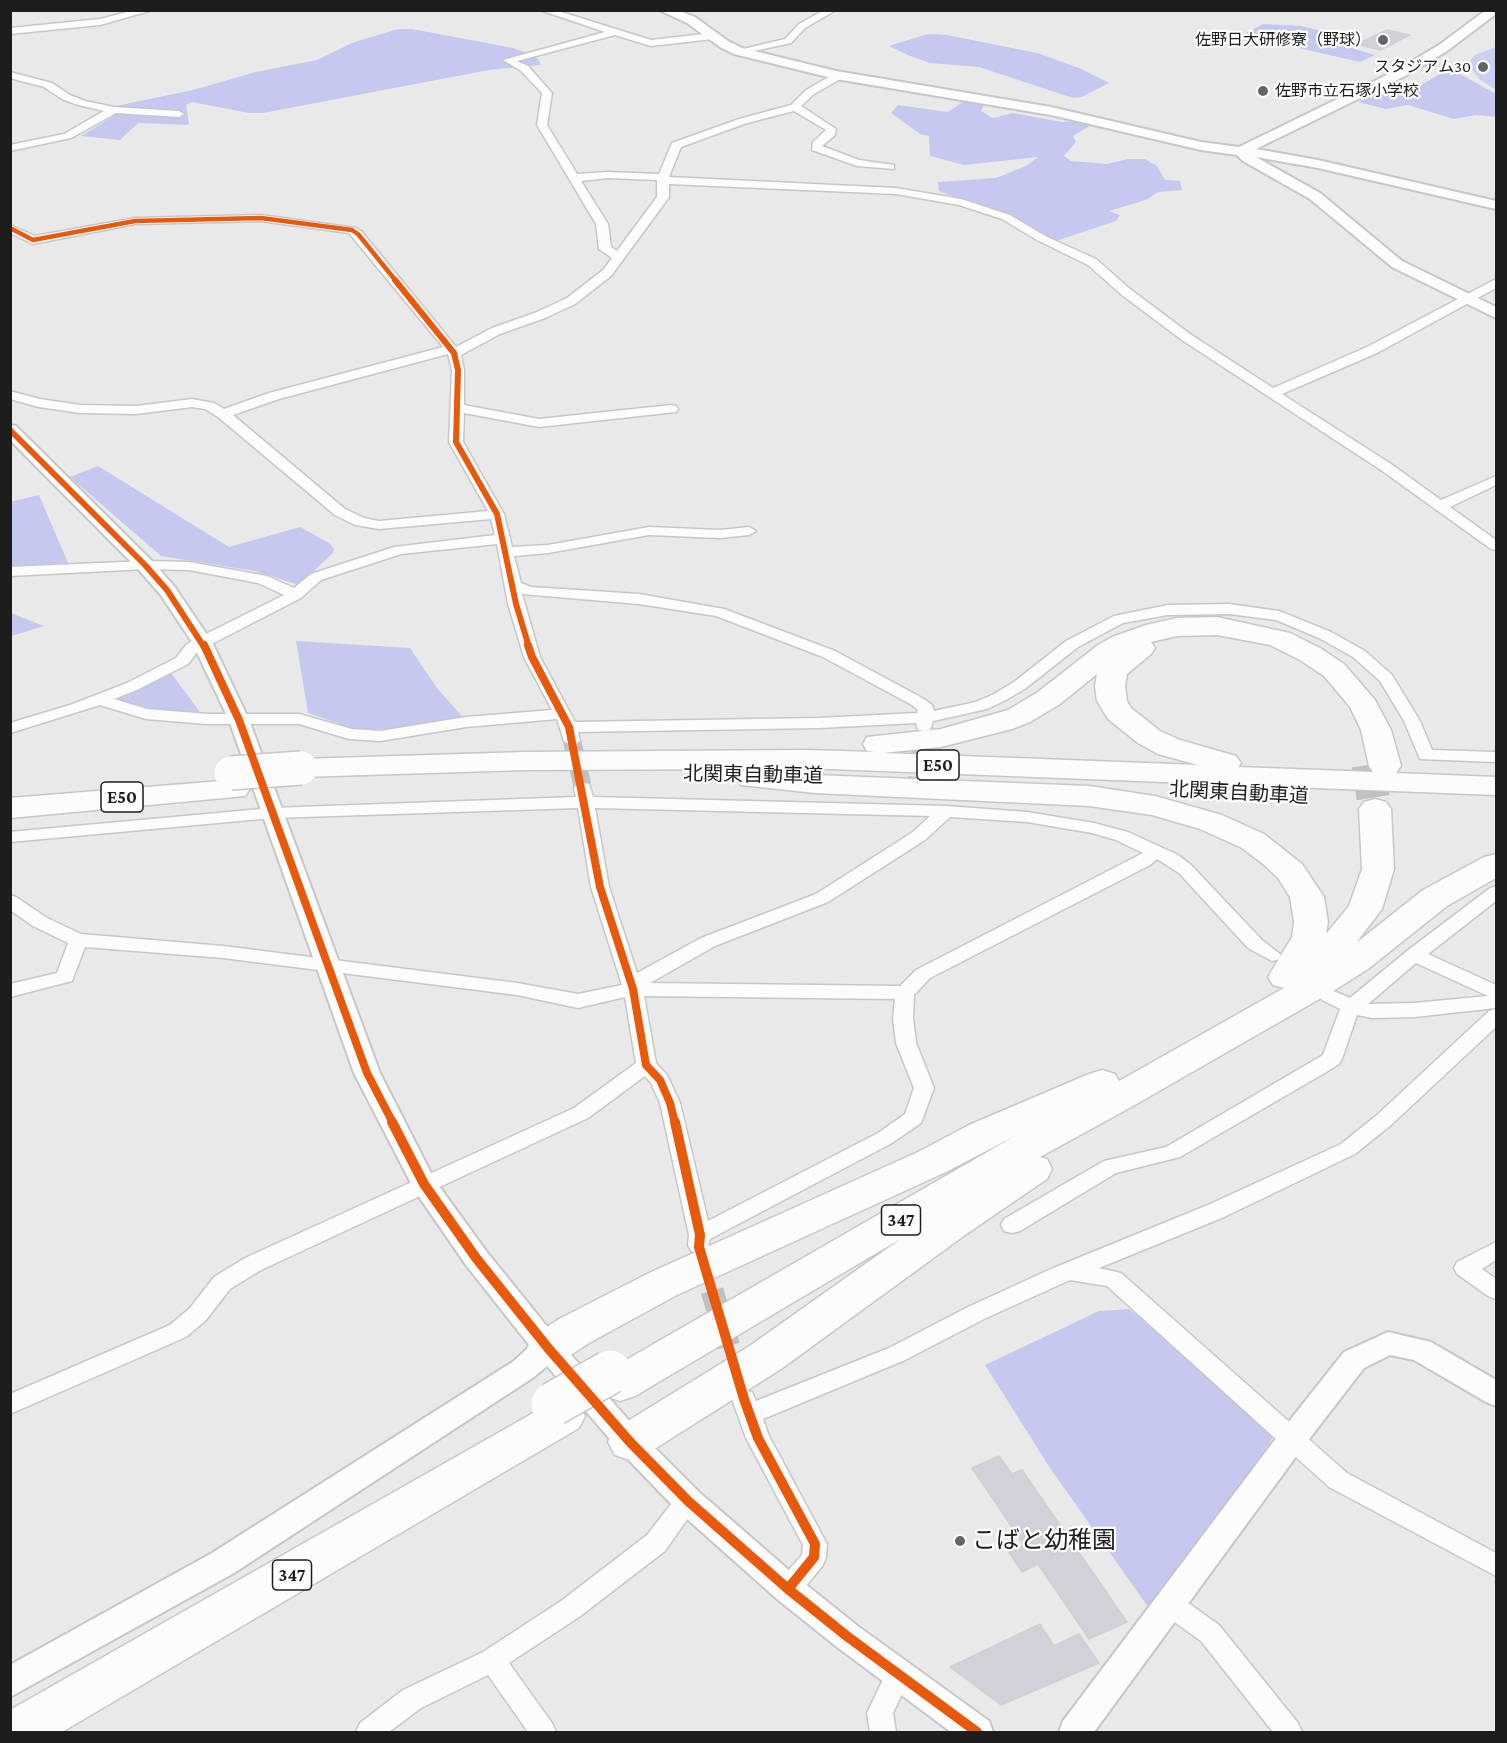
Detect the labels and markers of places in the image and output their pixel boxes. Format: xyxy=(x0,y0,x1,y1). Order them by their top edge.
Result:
place label: 佐野日大研修寮（野球） xyxy=(1195,30,1371,50)
marker: 佐野日大研修寮（野球） xyxy=(1376,33,1390,47)
place label: スタジアム30 xyxy=(1374,57,1471,77)
marker: スタジアム30 xyxy=(1476,60,1490,74)
place label: 佐野市立石塚小学校 xyxy=(1275,81,1419,101)
marker: 佐野市立石塚小学校 xyxy=(1256,84,1270,98)
place label: こばと幼稚園 xyxy=(972,1527,1116,1555)
marker: こばと幼稚園 xyxy=(953,1534,967,1548)

